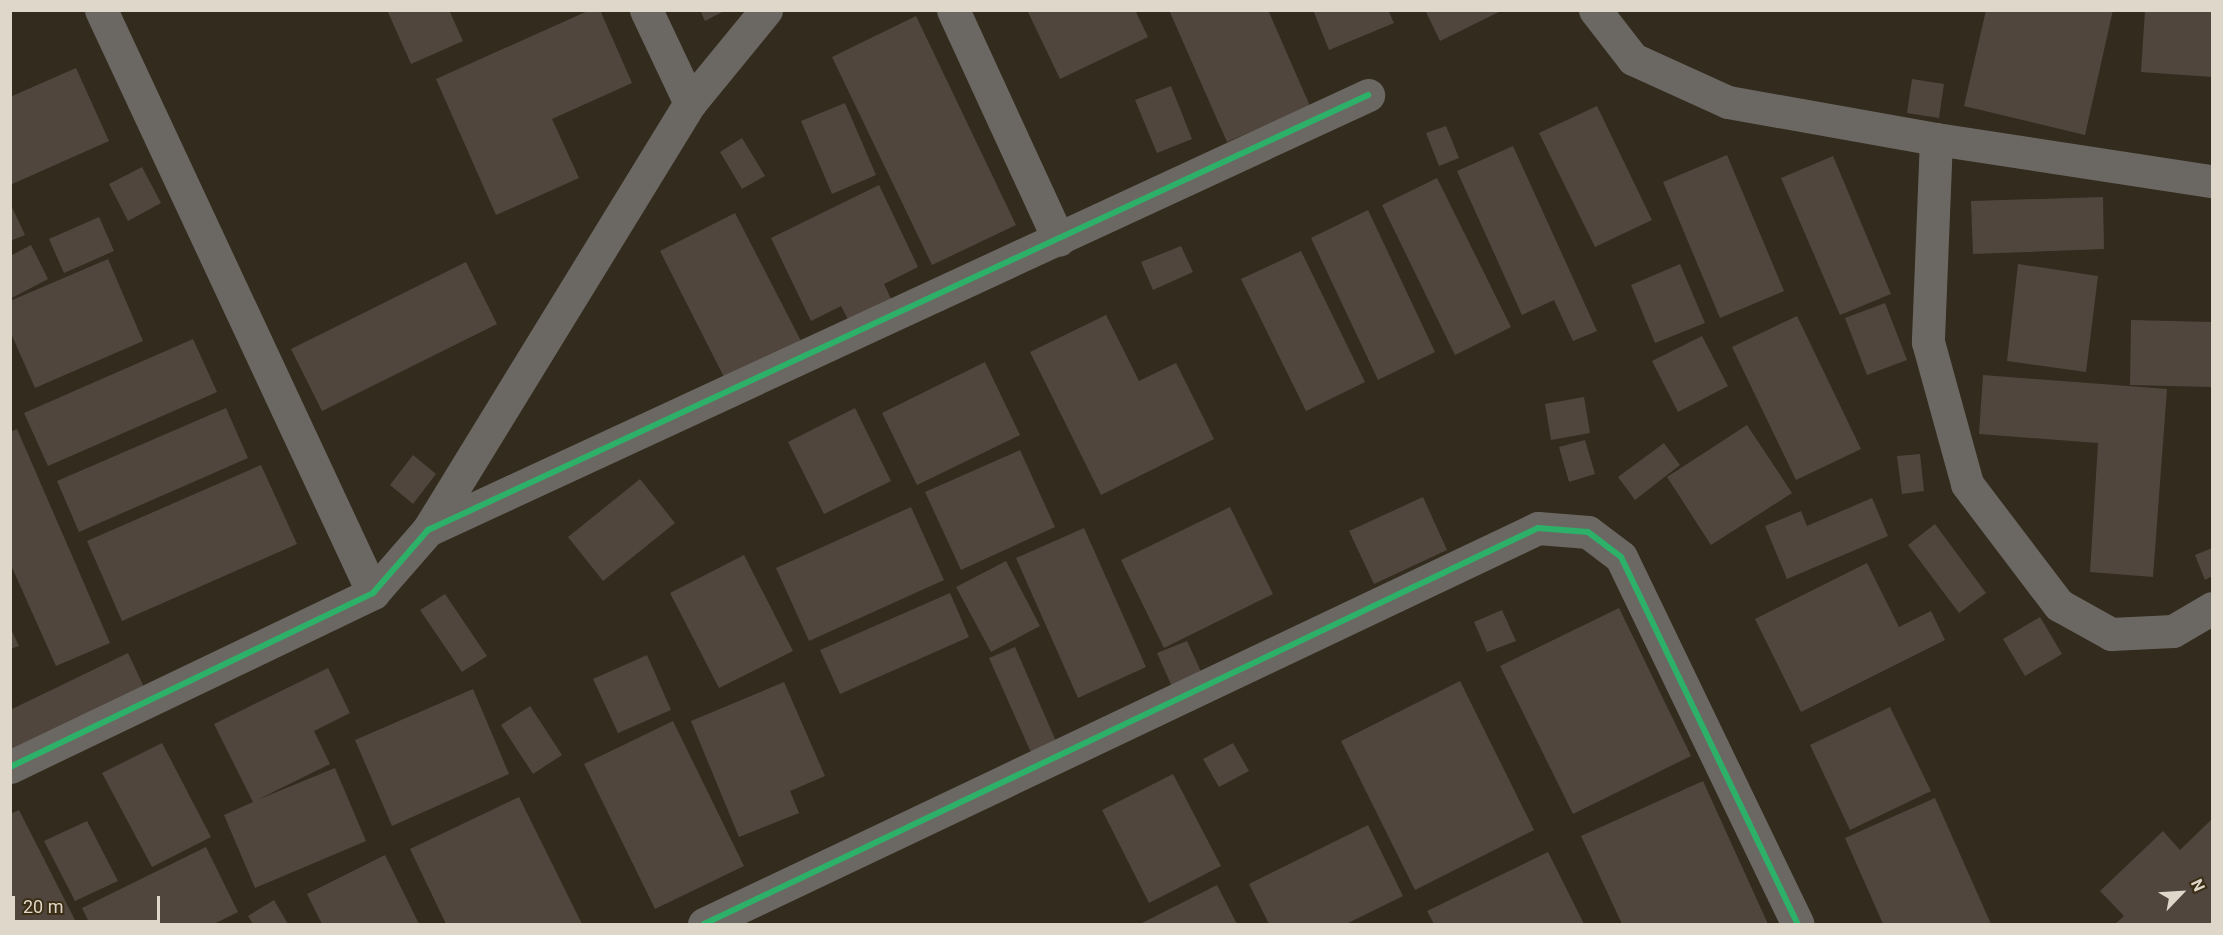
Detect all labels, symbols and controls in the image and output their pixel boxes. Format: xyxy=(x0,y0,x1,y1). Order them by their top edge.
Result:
north arrow xyxy=(2151,863,2211,923)
text: N xyxy=(2187,876,2209,894)
scale bar xyxy=(15,884,164,922)
text: 20 m xyxy=(23,896,63,917)

